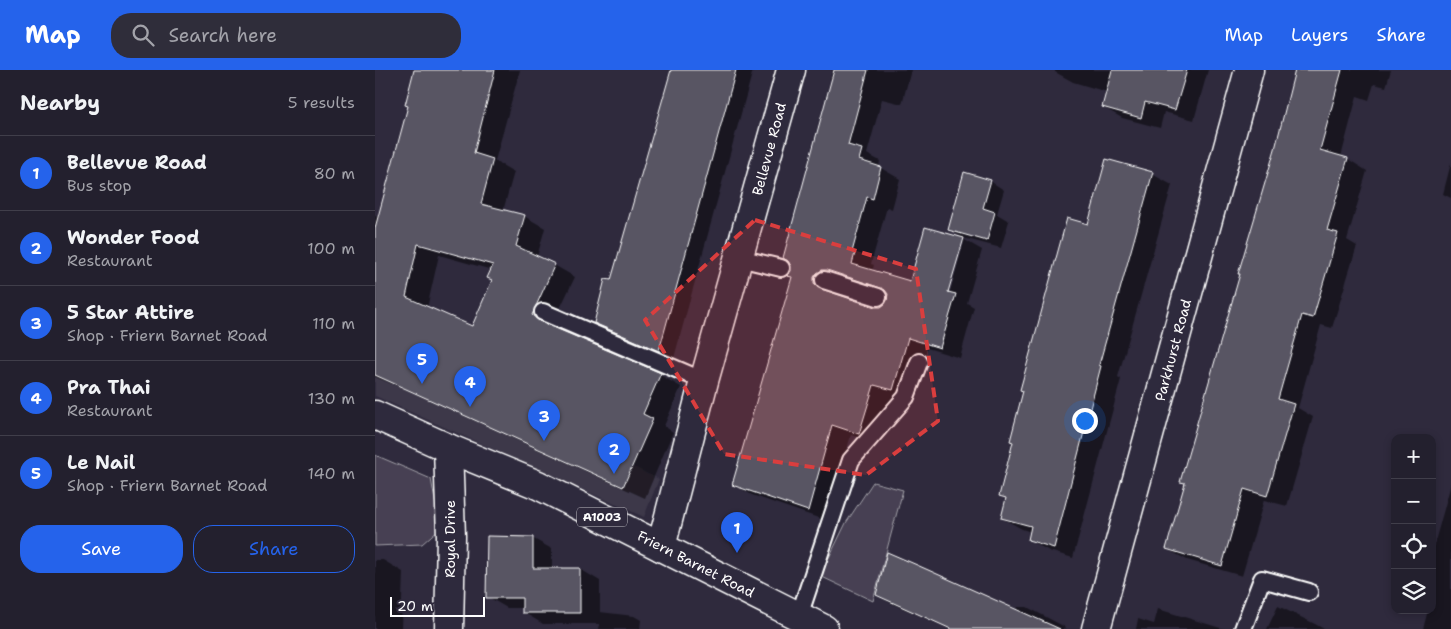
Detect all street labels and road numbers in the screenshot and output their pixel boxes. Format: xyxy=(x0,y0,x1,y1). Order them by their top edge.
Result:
street label: Bellevue Road xyxy=(748,101,790,197)
street label: Parkhurst Road xyxy=(1151,297,1195,403)
street label: Royal Drive xyxy=(441,500,459,578)
road number: A1003 xyxy=(577,508,627,527)
street label: Friern Barnet Road xyxy=(634,527,758,601)

